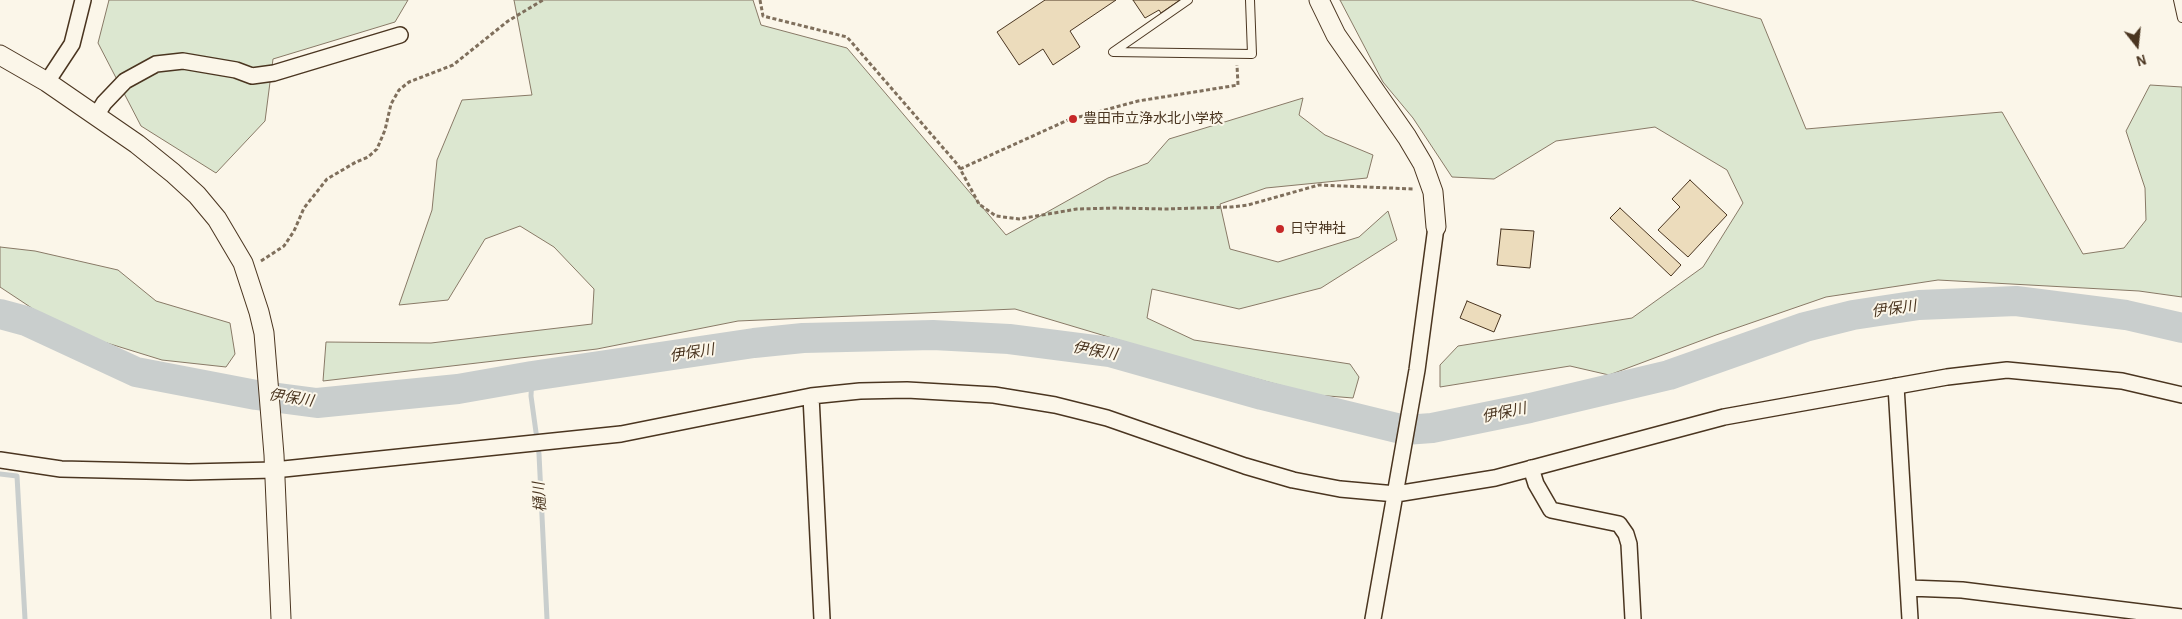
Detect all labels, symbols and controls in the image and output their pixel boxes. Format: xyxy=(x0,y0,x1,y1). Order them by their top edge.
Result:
north arrow xyxy=(2112,20,2162,70)
text: N xyxy=(2135,51,2148,67)
place label: 豊田市立浄水北小学校 xyxy=(1083,111,1223,127)
marker: 豊田市立浄水北小学校 xyxy=(1067,113,1079,125)
place label: 日守神社 xyxy=(1290,221,1346,237)
marker: 日守神社 xyxy=(1274,223,1286,235)
water label: 伊保川 xyxy=(1870,297,1918,321)
water label: 伊保川 xyxy=(1071,338,1119,364)
water label: 伊保川 xyxy=(668,341,716,365)
water label: 伊保川 xyxy=(267,386,315,410)
water label: 伊保川 xyxy=(1480,400,1528,426)
water label: 樋川 xyxy=(530,481,550,513)

